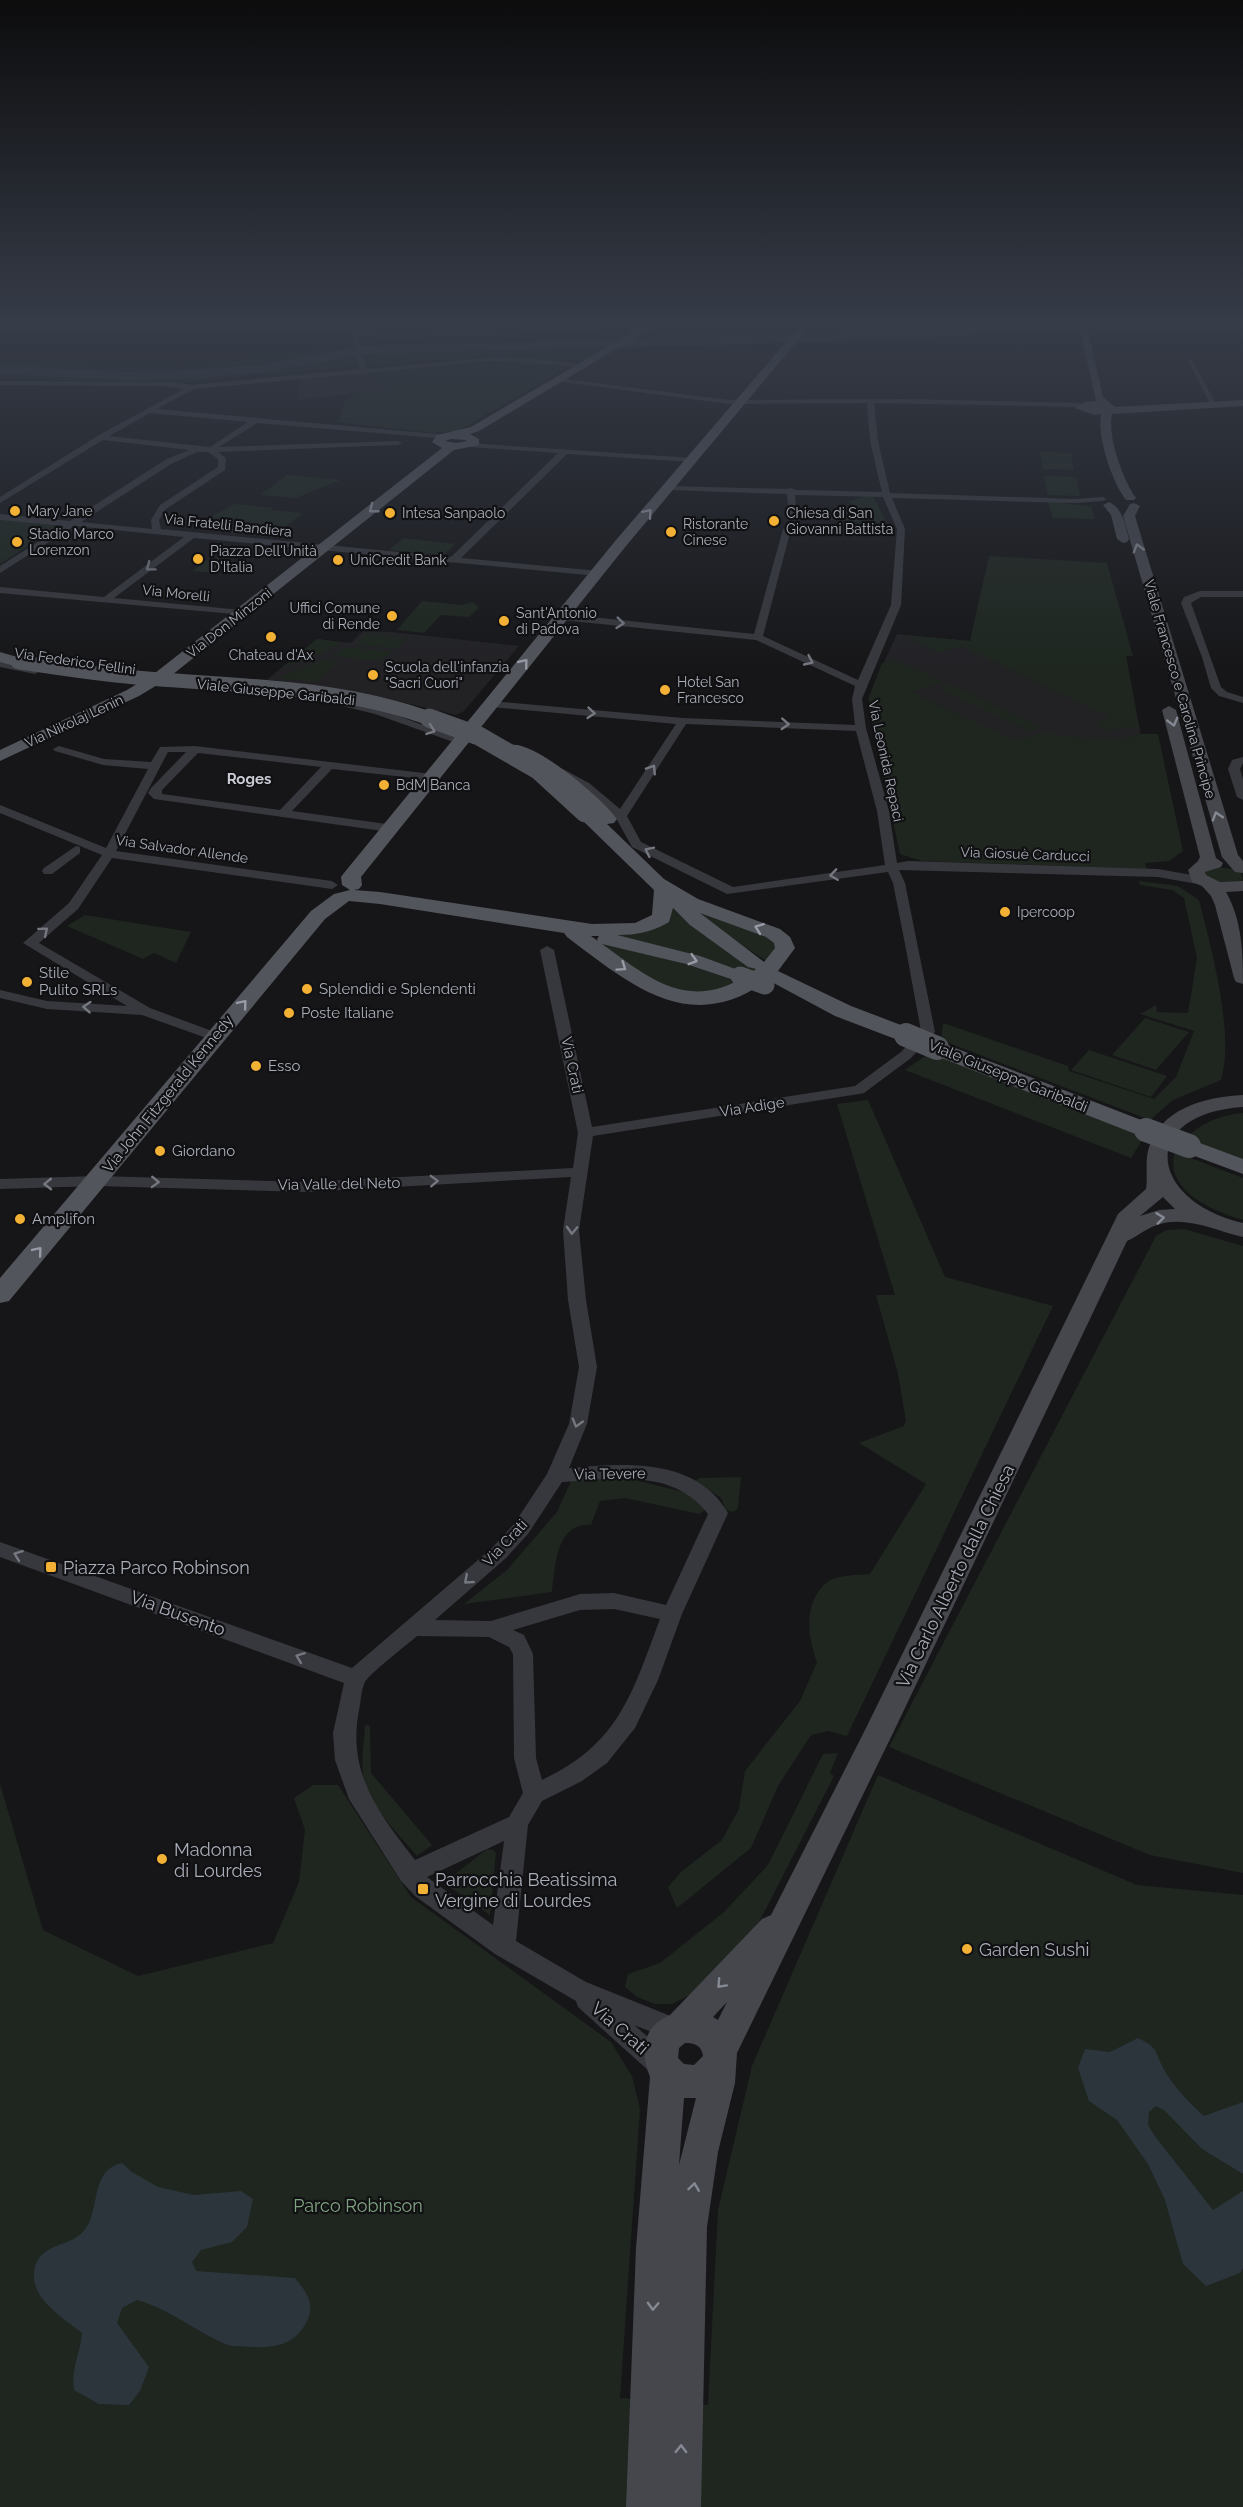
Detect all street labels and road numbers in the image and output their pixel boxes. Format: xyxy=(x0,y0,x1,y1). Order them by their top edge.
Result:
street label: Via Fratelli Bandiera xyxy=(163,510,293,540)
street label: Viale Francesco e Carolina Principe xyxy=(1141,578,1219,800)
street label: Via Morelli xyxy=(141,581,211,605)
street label: Via Don Minzoni xyxy=(183,585,275,661)
street label: Via Federico Fellini xyxy=(13,645,137,677)
street label: Viale Giuseppe Garibaldi xyxy=(196,676,356,708)
street label: Via Nikolaj Lenin xyxy=(22,691,126,751)
street label: Via Leonida Repaci xyxy=(865,699,907,823)
street label: Via Salvador Allende xyxy=(115,832,249,866)
street label: Via Giosuè Carducci xyxy=(960,844,1090,864)
street label: Via John Fitzgerald Kennedy xyxy=(99,1012,237,1176)
street label: Via Crati xyxy=(557,1035,587,1095)
street label: Viale Giuseppe Garibaldi xyxy=(926,1036,1090,1116)
street label: Via Adige xyxy=(718,1093,786,1121)
street label: Via Valle del Neto xyxy=(277,1174,401,1194)
street label: Via Carlo Alberto dalla Chiesa xyxy=(892,1461,1018,1691)
street label: Via Tevere xyxy=(574,1464,646,1484)
street label: Via Crati xyxy=(479,1516,531,1570)
street label: Via Busento xyxy=(128,1586,229,1640)
street label: Via Crati xyxy=(587,1997,653,2059)

